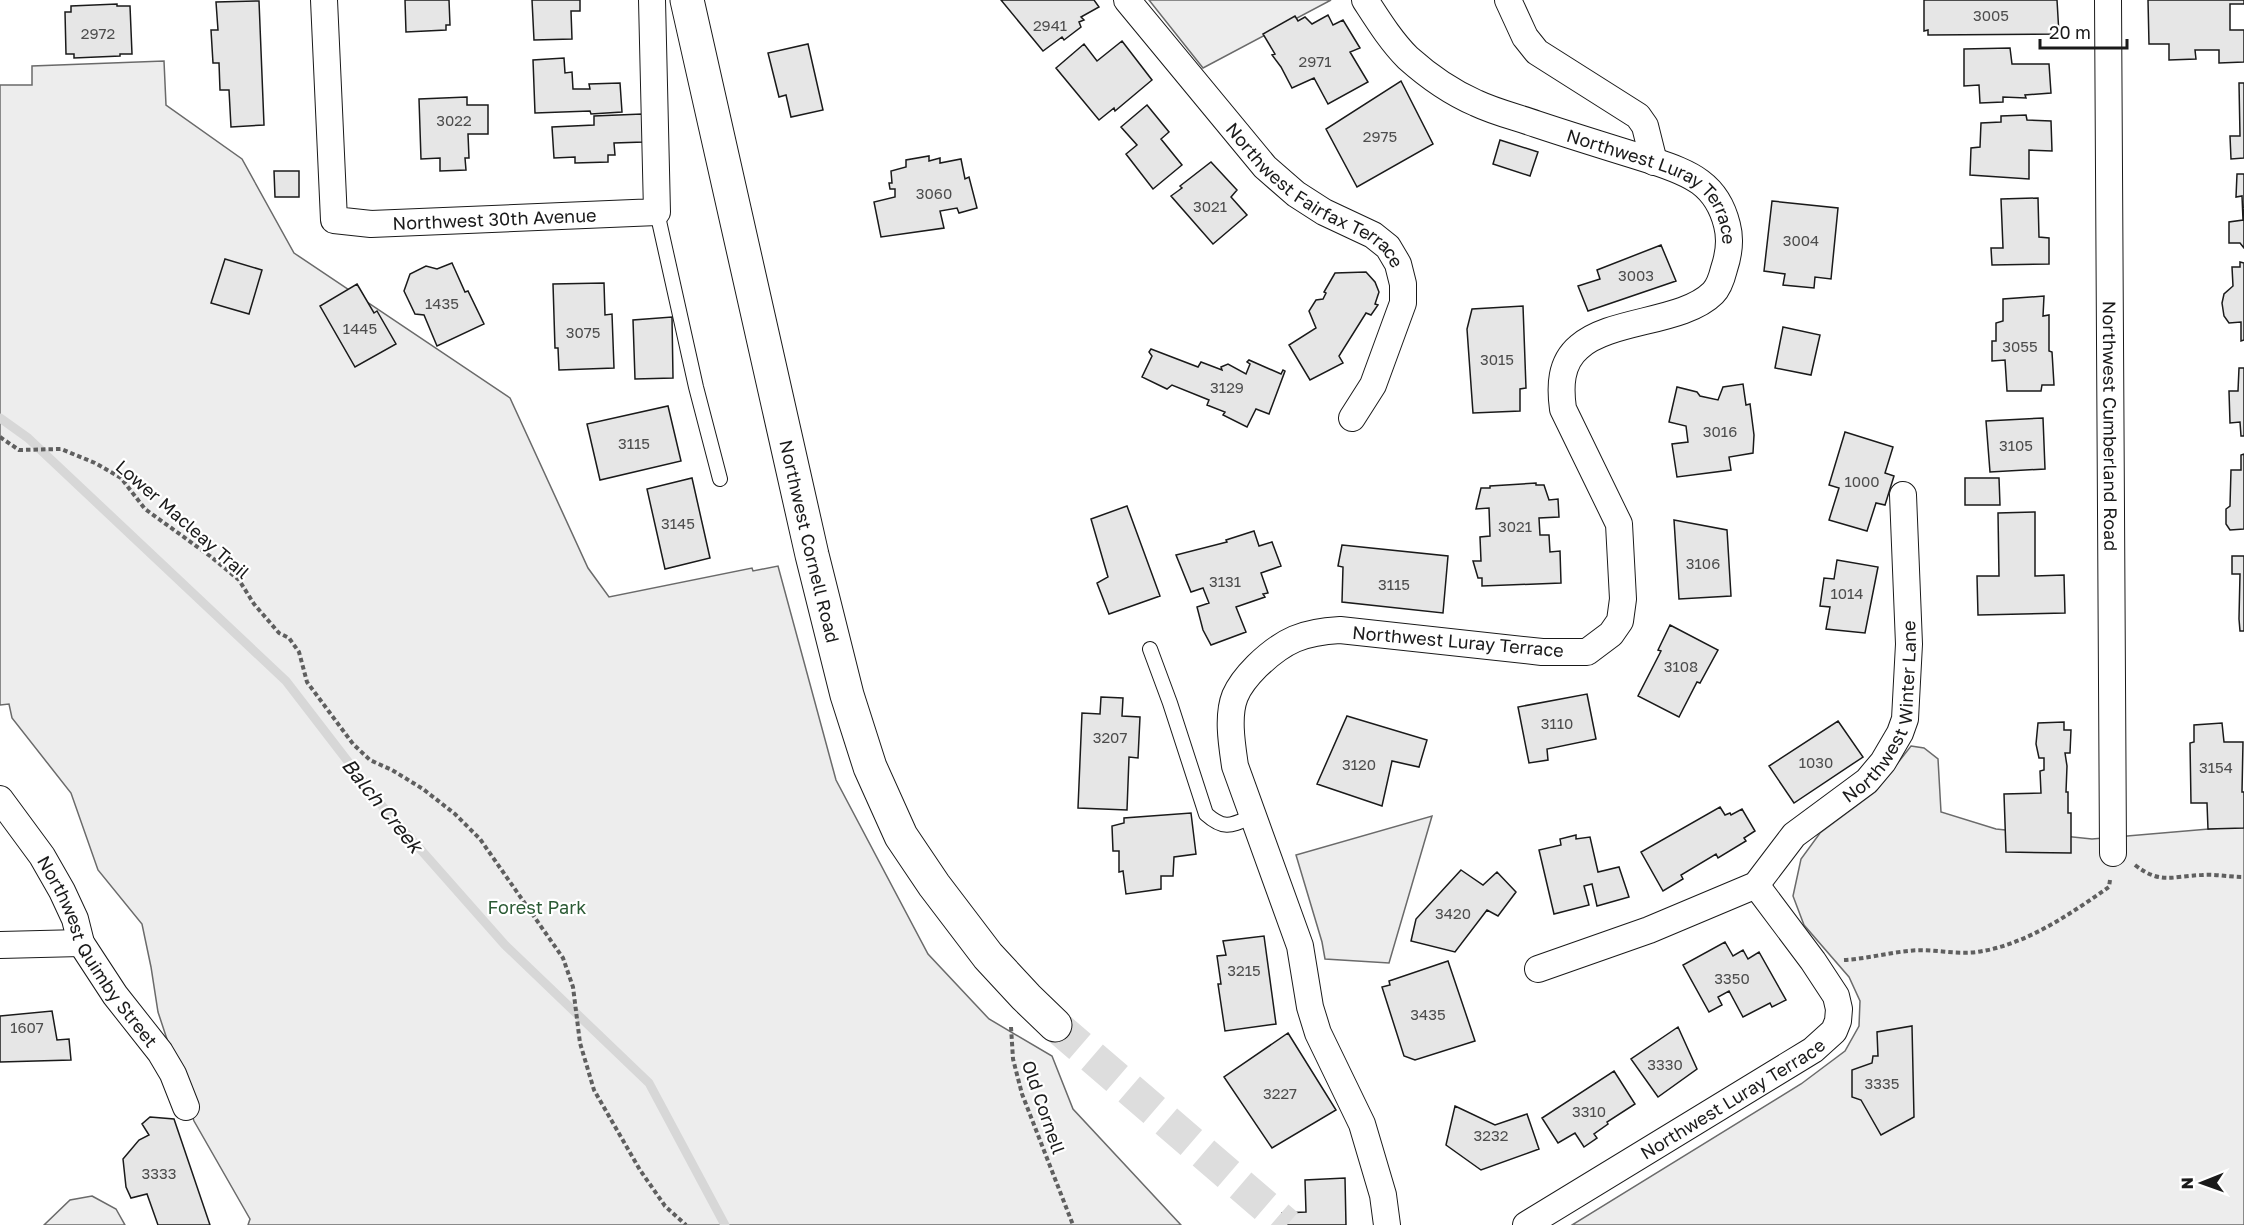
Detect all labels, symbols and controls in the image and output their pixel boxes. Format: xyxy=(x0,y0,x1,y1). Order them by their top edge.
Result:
house number: 3005 xyxy=(1973,6,2009,24)
scale bar xyxy=(2040,12,2127,50)
house number: 2941 xyxy=(1033,16,1067,34)
text: 20 m xyxy=(2049,21,2091,43)
house number: 2972 xyxy=(81,24,115,42)
house number: 2971 xyxy=(1298,52,1332,70)
house number: 3022 xyxy=(436,111,472,129)
street label: Northwest Fairfax Terrace xyxy=(1222,118,1408,271)
street label: Northwest Luray Terrace xyxy=(1564,124,1740,244)
house number: 2975 xyxy=(1363,127,1397,145)
house number: 3060 xyxy=(916,184,952,202)
house number: 3021 xyxy=(1193,197,1227,215)
street label: Northwest 30th Avenue xyxy=(392,204,597,234)
house number: 3004 xyxy=(1783,231,1819,249)
house number: 3003 xyxy=(1618,266,1654,284)
house number: 1435 xyxy=(425,294,459,312)
street label: Northwest Cumberland Road xyxy=(2099,301,2122,551)
house number: 1445 xyxy=(343,319,377,337)
house number: 3075 xyxy=(566,323,600,341)
house number: 3055 xyxy=(2002,337,2038,355)
house number: 3015 xyxy=(1480,350,1514,368)
house number: 3129 xyxy=(1210,378,1244,396)
house number: 3016 xyxy=(1703,422,1737,440)
house number: 3115 xyxy=(618,434,650,452)
house number: 3105 xyxy=(1999,436,2033,454)
street label: Northwest Cornell Road xyxy=(775,438,845,645)
street label: Lower Macleay Trail xyxy=(112,455,255,583)
house number: 1000 xyxy=(1844,472,1880,490)
house number: 3145 xyxy=(661,514,695,532)
house number: 3021 xyxy=(1498,517,1532,535)
house number: 3106 xyxy=(1686,554,1720,572)
house number: 3131 xyxy=(1209,572,1241,590)
house number: 3115 xyxy=(1378,575,1410,593)
house number: 1014 xyxy=(1830,584,1864,602)
street label: Northwest Winter Lane xyxy=(1838,620,1920,807)
street label: Northwest Luray Terrace xyxy=(1351,621,1565,661)
house number: 3108 xyxy=(1664,657,1698,675)
house number: 3110 xyxy=(1541,714,1573,732)
house number: 3207 xyxy=(1093,728,1127,746)
water label: Balch Creek xyxy=(338,753,430,859)
house number: 1030 xyxy=(1799,753,1833,771)
house number: 3120 xyxy=(1342,755,1376,773)
house number: 3154 xyxy=(2199,758,2233,776)
street label: Northwest Quimby Street xyxy=(33,852,163,1051)
park label: Forest Park xyxy=(488,896,586,918)
house number: 3420 xyxy=(1435,904,1471,922)
house number: 3215 xyxy=(1227,961,1261,979)
house number: 3350 xyxy=(1714,969,1750,987)
house number: 3435 xyxy=(1410,1005,1446,1023)
house number: 1607 xyxy=(10,1018,44,1036)
street label: Northwest Luray Terrace xyxy=(1636,1034,1829,1164)
house number: 3330 xyxy=(1647,1055,1683,1073)
street label: Old Cornell xyxy=(1018,1057,1070,1157)
house number: 3335 xyxy=(1864,1074,1900,1092)
house number: 3227 xyxy=(1263,1084,1297,1102)
house number: 3310 xyxy=(1572,1102,1606,1120)
house number: 3232 xyxy=(1474,1126,1508,1144)
north arrow xyxy=(2172,1153,2232,1213)
house number: 3333 xyxy=(141,1164,177,1182)
text: N xyxy=(2177,1177,2197,1190)

